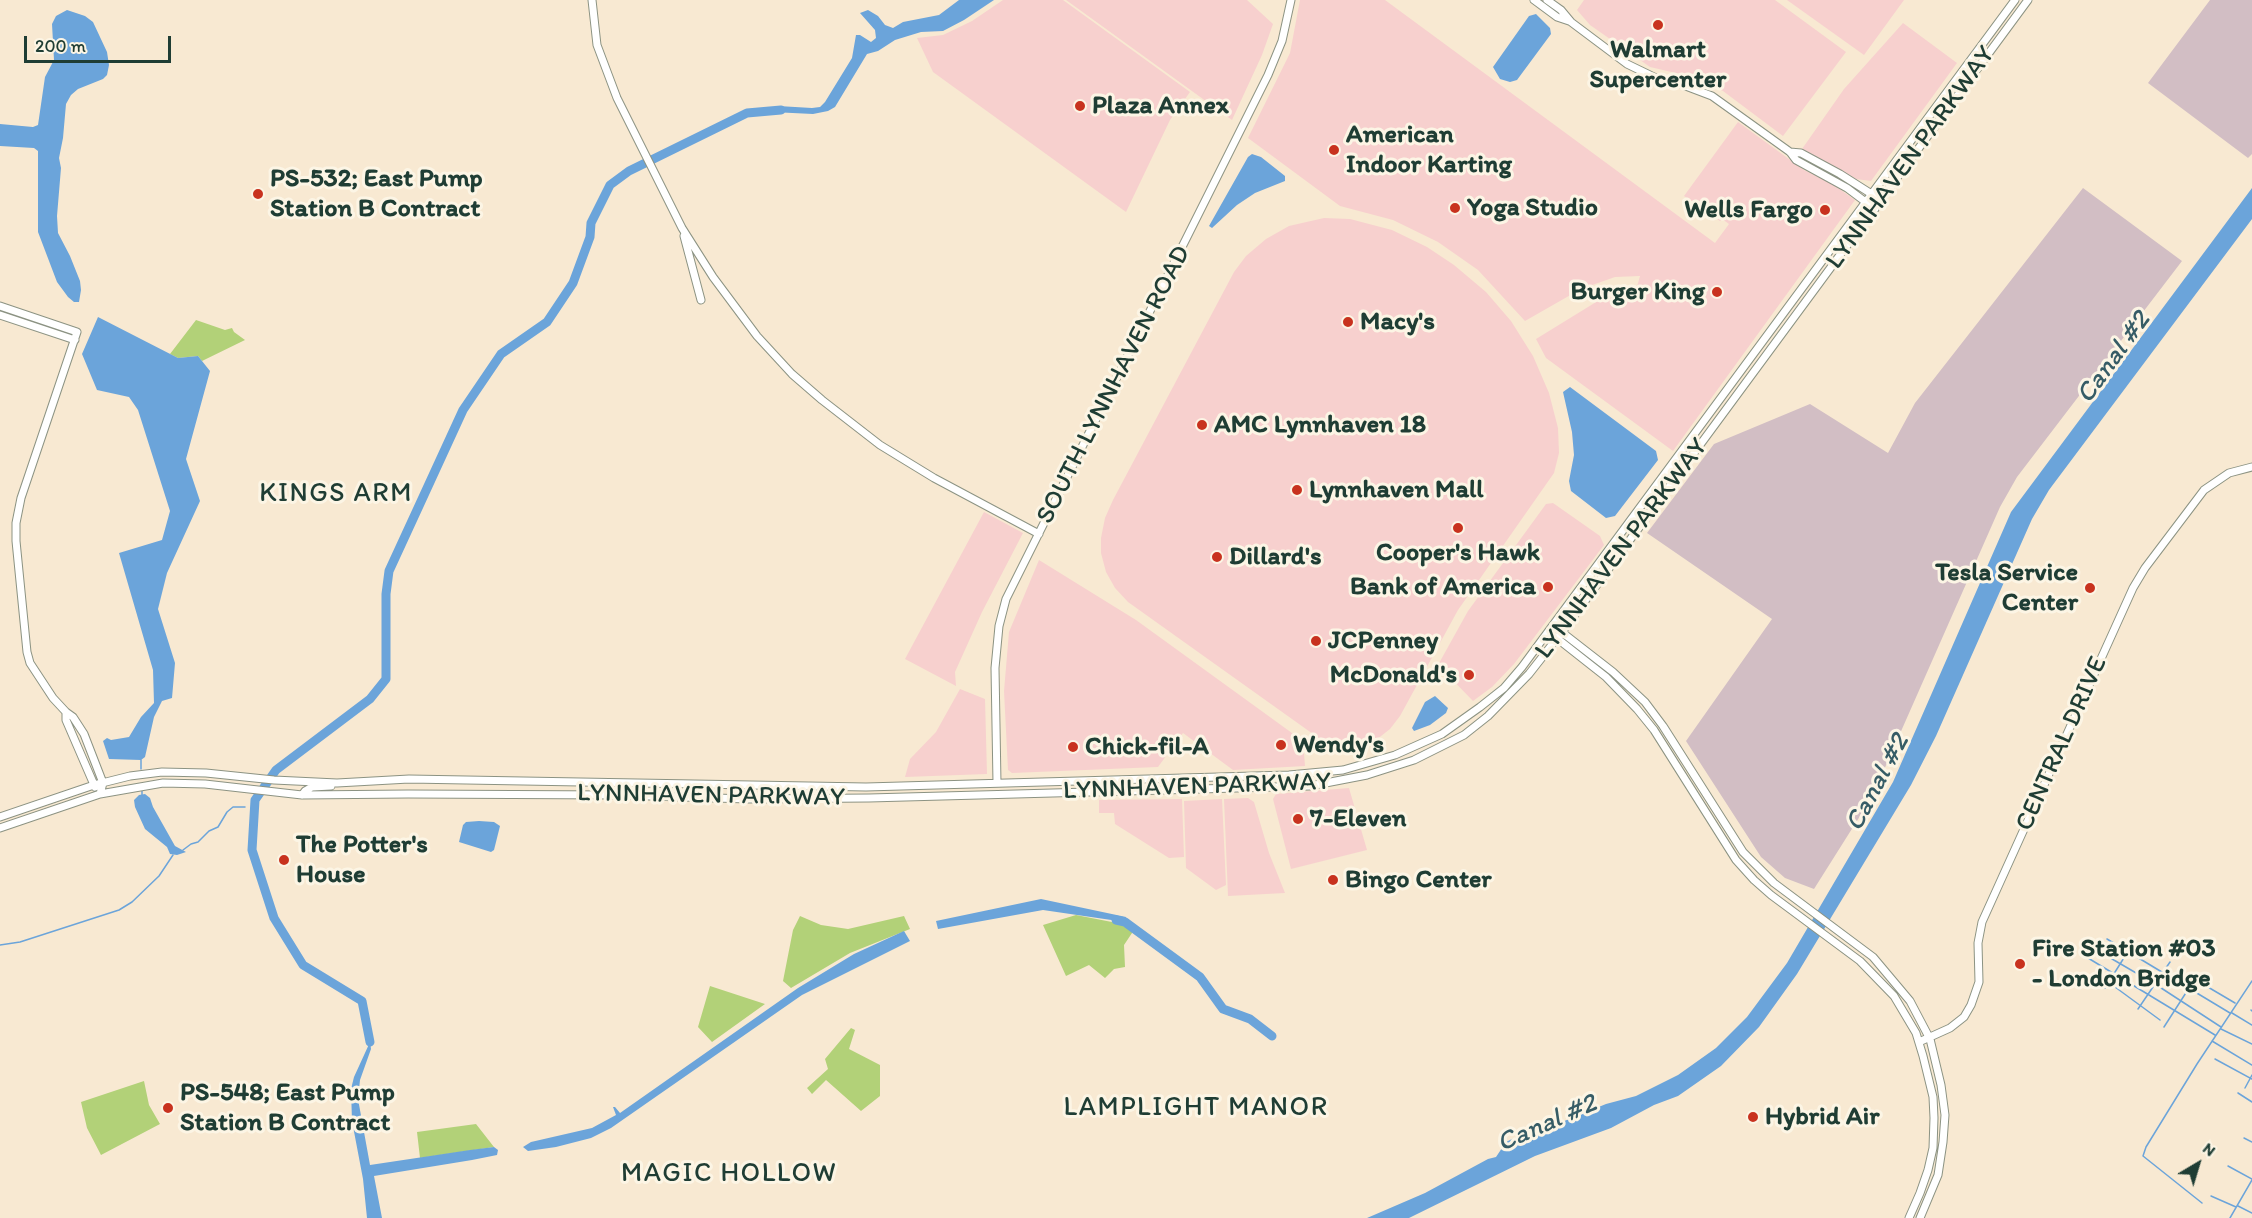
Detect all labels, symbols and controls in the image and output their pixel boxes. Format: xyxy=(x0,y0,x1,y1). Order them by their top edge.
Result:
marker: Walmart Supercenter xyxy=(1651,18,1665,32)
scale bar xyxy=(27,24,174,62)
place label: Walmart Supercenter xyxy=(1590,34,1726,96)
text: 200 m xyxy=(35,35,86,57)
street label: LYNNHAVEN PARKWAY xyxy=(1820,40,2002,276)
place label: Plaza Annex xyxy=(1092,90,1229,122)
marker: Plaza Annex xyxy=(1073,99,1087,113)
place label: American Indoor Karting xyxy=(1346,119,1512,180)
marker: American Indoor Karting xyxy=(1327,143,1341,157)
place label: PS-532; East Pump Station B Contract xyxy=(270,163,483,224)
marker: PS-532; East Pump Station B Contract xyxy=(251,187,265,201)
place label: Yoga Studio xyxy=(1467,192,1598,224)
place label: Wells Fargo xyxy=(1684,194,1813,226)
marker: Yoga Studio xyxy=(1448,201,1462,215)
marker: Wells Fargo xyxy=(1818,203,1832,217)
street label: SOUTH LYNNHAVEN ROAD xyxy=(1030,241,1198,529)
place label: Burger King xyxy=(1571,276,1705,308)
marker: Burger King xyxy=(1710,285,1724,299)
place label: Macy's xyxy=(1360,306,1435,338)
water label: Canal #2 xyxy=(2070,306,2158,410)
marker: Macy's xyxy=(1341,315,1355,329)
place label: AMC Lynnhaven 18 xyxy=(1214,409,1426,441)
marker: AMC Lynnhaven 18 xyxy=(1195,418,1209,432)
street label: LYNNHAVEN PARKWAY xyxy=(1529,433,1715,665)
place label: Lynnhaven Mall xyxy=(1309,474,1484,506)
district label: KINGS ARM xyxy=(259,478,413,510)
marker: Lynnhaven Mall xyxy=(1290,483,1304,497)
marker: Cooper's Hawk xyxy=(1451,521,1465,535)
place label: Cooper's Hawk xyxy=(1376,537,1540,569)
place label: Dillard's xyxy=(1229,541,1321,573)
marker: Dillard's xyxy=(1210,550,1224,564)
place label: Tesla Service Center xyxy=(1935,557,2078,618)
place label: Bank of America xyxy=(1350,571,1536,603)
marker: Bank of America xyxy=(1541,580,1555,594)
marker: Tesla Service Center xyxy=(2083,581,2097,595)
place label: JCPenney xyxy=(1328,625,1438,657)
marker: JCPenney xyxy=(1309,634,1323,648)
street label: CENTRAL DRIVE xyxy=(2010,652,2114,836)
place label: McDonald's xyxy=(1330,659,1457,691)
marker: McDonald's xyxy=(1462,668,1476,682)
place label: Wendy's xyxy=(1293,729,1384,761)
water label: Canal #2 xyxy=(1839,729,1917,837)
place label: Chick-fil-A xyxy=(1085,731,1209,763)
marker: Wendy's xyxy=(1274,738,1288,752)
marker: Chick-fil-A xyxy=(1066,740,1080,754)
street label: LYNNHAVEN PARKWAY xyxy=(1063,767,1331,807)
street label: LYNNHAVEN PARKWAY xyxy=(577,778,845,814)
place label: 7-Eleven xyxy=(1310,803,1407,835)
marker: 7-Eleven xyxy=(1291,812,1305,826)
place label: The Potter's House xyxy=(296,829,428,891)
marker: The Potter's House xyxy=(277,853,291,867)
place label: Bingo Center xyxy=(1345,864,1492,896)
marker: Bingo Center xyxy=(1326,873,1340,887)
place label: Fire Station #03 - London Bridge xyxy=(2032,933,2216,994)
marker: Fire Station #03 - London Bridge xyxy=(2013,957,2027,971)
place label: PS-548; East Pump Station B Contract xyxy=(180,1077,395,1138)
water label: Canal #2 xyxy=(1492,1088,1602,1160)
district label: LAMPLIGHT MANOR xyxy=(1064,1092,1328,1124)
marker: PS-548; East Pump Station B Contract xyxy=(161,1101,175,1115)
place label: Hybrid Air xyxy=(1765,1101,1880,1133)
marker: Hybrid Air xyxy=(1746,1110,1760,1124)
north arrow xyxy=(2168,1134,2228,1194)
text: N xyxy=(2199,1139,2219,1160)
district label: MAGIC HOLLOW xyxy=(622,1158,836,1190)

